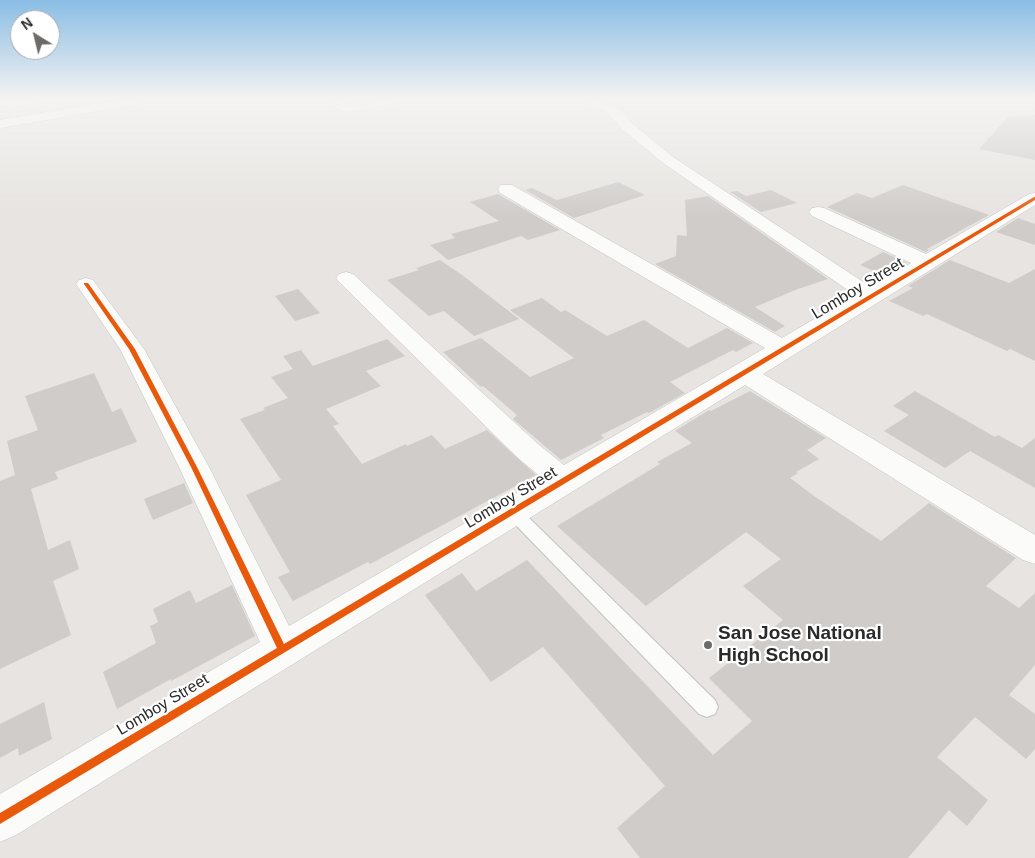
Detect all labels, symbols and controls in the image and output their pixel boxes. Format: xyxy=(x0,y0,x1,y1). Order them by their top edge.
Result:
north arrow xyxy=(10,10,60,60)
text: N xyxy=(18,14,36,33)
street label: Lomboy Street xyxy=(808,254,908,324)
street label: Lomboy Street xyxy=(461,463,561,533)
place label: San Jose National High School xyxy=(718,623,882,667)
marker: San Jose National High School xyxy=(702,639,714,651)
street label: Lomboy Street xyxy=(113,670,213,740)

